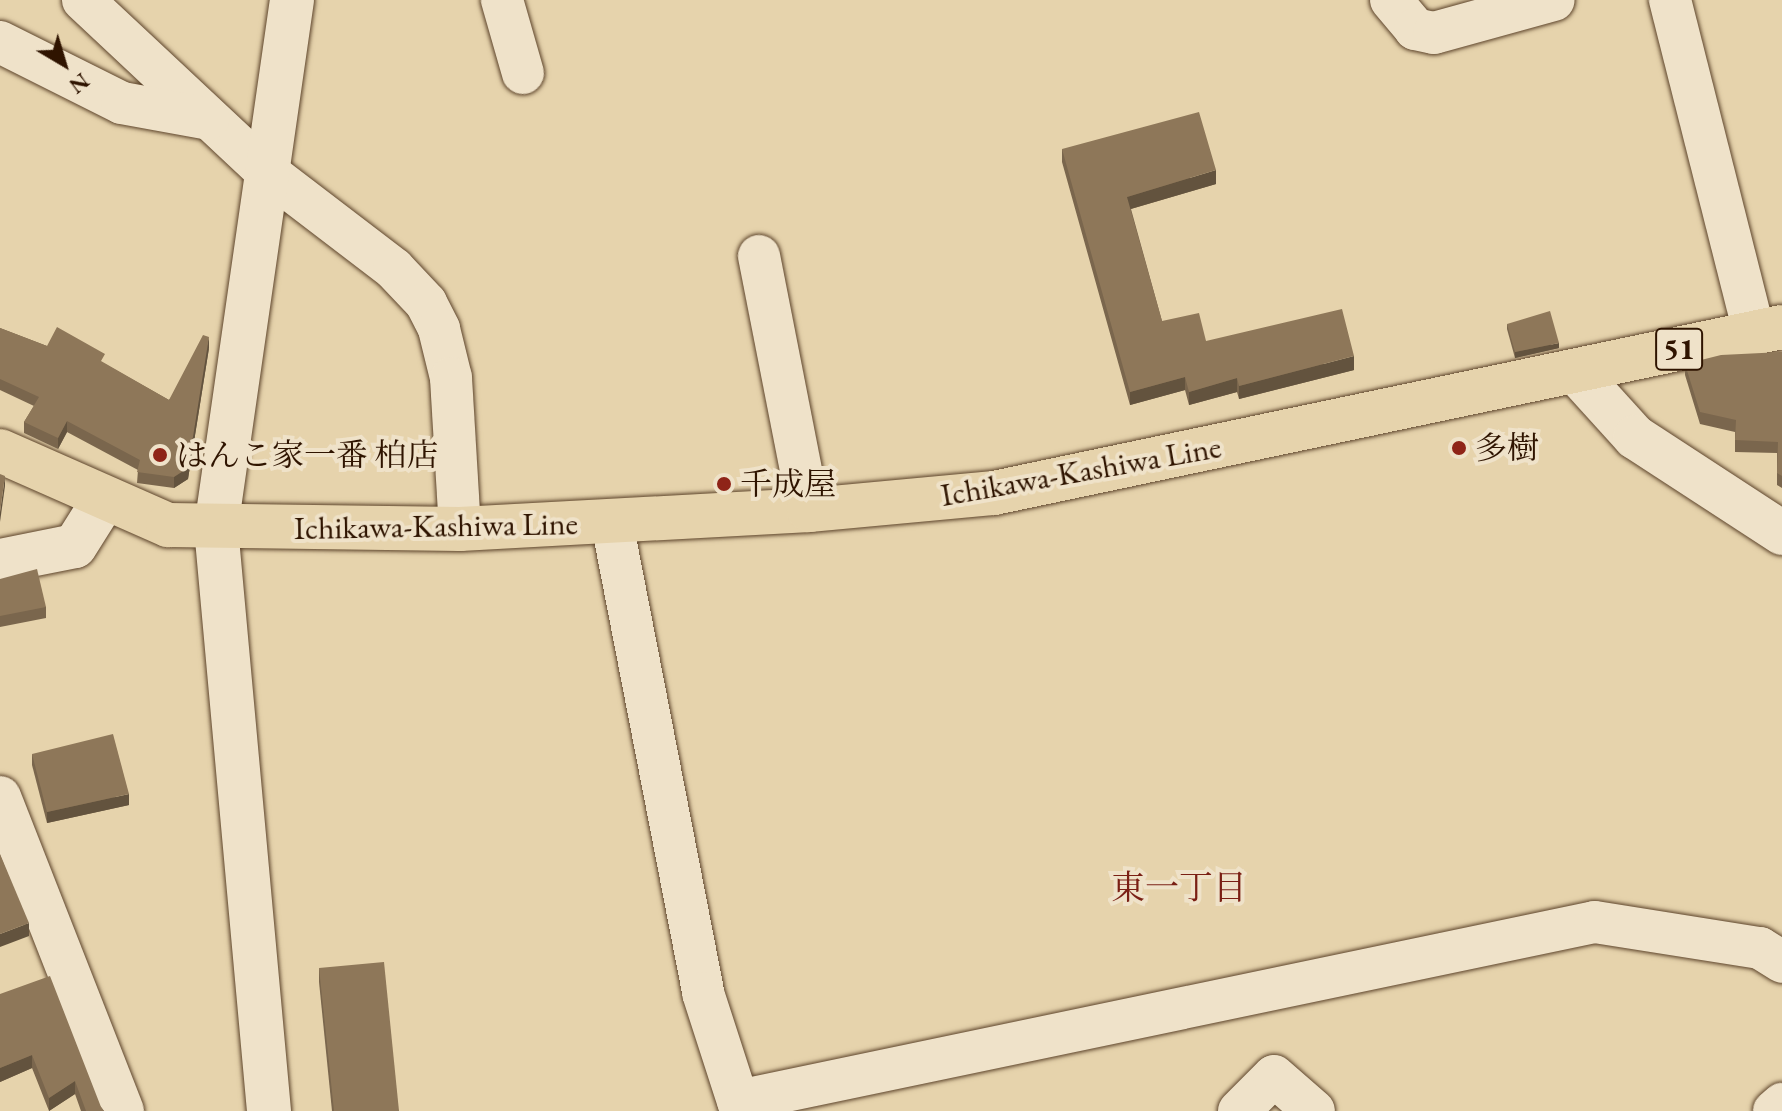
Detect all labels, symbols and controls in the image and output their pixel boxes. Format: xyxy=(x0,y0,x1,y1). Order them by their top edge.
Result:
north arrow xyxy=(24,24,104,104)
text: N xyxy=(63,66,95,100)
road number: 51 xyxy=(1655,323,1703,375)
street label: Ichikawa-Kashiwa Line xyxy=(938,427,1224,515)
place label: 多樹 xyxy=(1475,429,1539,467)
place label: はんこ家一番 柏店 xyxy=(176,436,438,474)
marker: 多樹 xyxy=(1450,439,1468,457)
marker: はんこ家一番 柏店 xyxy=(151,446,169,464)
place label: 千成屋 xyxy=(740,465,836,503)
marker: 千成屋 xyxy=(715,475,733,493)
street label: Ichikawa-Kashiwa Line xyxy=(294,504,578,548)
district label: 東一丁目 xyxy=(1111,868,1247,908)

